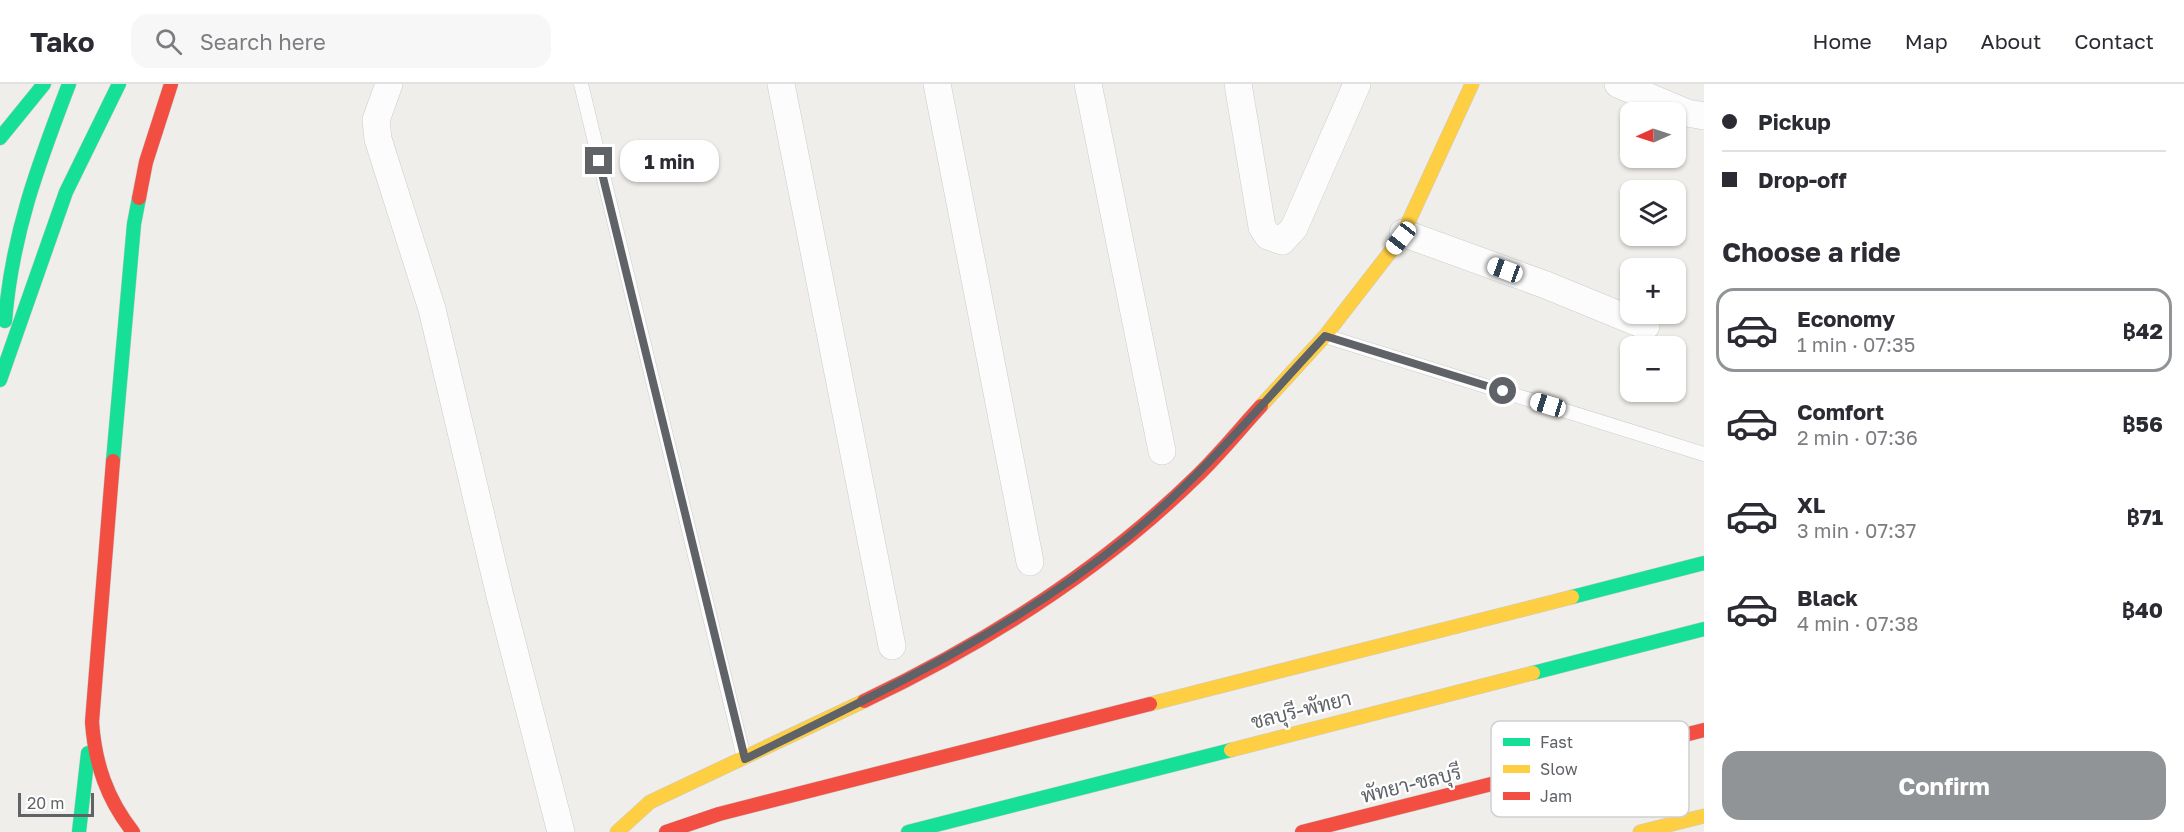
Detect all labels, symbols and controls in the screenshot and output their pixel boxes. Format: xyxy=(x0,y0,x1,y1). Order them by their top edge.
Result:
search box xyxy=(131,14,551,68)
text: Tako xyxy=(30,25,95,58)
icon: search xyxy=(152,25,185,58)
text: Search here xyxy=(200,28,326,55)
text: Home xyxy=(1812,28,1872,54)
text: Map xyxy=(1905,28,1948,54)
text: About xyxy=(1981,28,2041,54)
text: Contact xyxy=(2074,28,2154,54)
north arrow xyxy=(1620,102,1686,168)
map controls xyxy=(1620,102,1686,402)
text: Pickup xyxy=(1758,108,1831,135)
callout: 1 min xyxy=(620,140,719,182)
route end xyxy=(585,147,612,174)
text: 1 min xyxy=(644,149,695,173)
text: Drop-off xyxy=(1758,166,1847,193)
button: layers xyxy=(1620,180,1686,246)
car xyxy=(1383,218,1419,258)
text: Choose a ride xyxy=(1722,236,1901,268)
car xyxy=(1485,255,1525,285)
button: + xyxy=(1620,258,1686,324)
icon: car xyxy=(1725,303,1779,357)
text: Economy xyxy=(1797,305,1895,332)
text: ฿42 xyxy=(2123,317,2163,344)
text: 1 min · 07:35 xyxy=(1797,332,1915,356)
button: − xyxy=(1620,336,1686,402)
route start xyxy=(1489,377,1516,404)
car xyxy=(1528,391,1568,419)
icon: car xyxy=(1725,396,1779,450)
text: Comfort xyxy=(1797,398,1884,425)
text: ฿56 xyxy=(2122,410,2163,437)
text: 2 min · 07:36 xyxy=(1797,425,1918,449)
icon: car xyxy=(1725,489,1779,543)
text: XL xyxy=(1797,491,1825,518)
text: ฿71 xyxy=(2126,503,2163,530)
text: 3 min · 07:37 xyxy=(1797,518,1916,542)
icon: car xyxy=(1725,582,1779,636)
text: Black xyxy=(1797,584,1858,611)
text: ฿40 xyxy=(2122,596,2163,623)
text: 4 min · 07:38 xyxy=(1797,611,1918,635)
street label: ชลบุรี-พัทยา xyxy=(1248,685,1354,736)
legend xyxy=(1491,721,1689,817)
text: Fast xyxy=(1540,732,1573,752)
button: Confirm xyxy=(1722,751,2166,820)
street label: พัทยา-ชลบุรี xyxy=(1358,759,1464,810)
text: Slow xyxy=(1540,759,1578,779)
text: Jam xyxy=(1540,786,1572,806)
scale bar xyxy=(18,790,94,818)
text: 20 m xyxy=(27,793,64,813)

